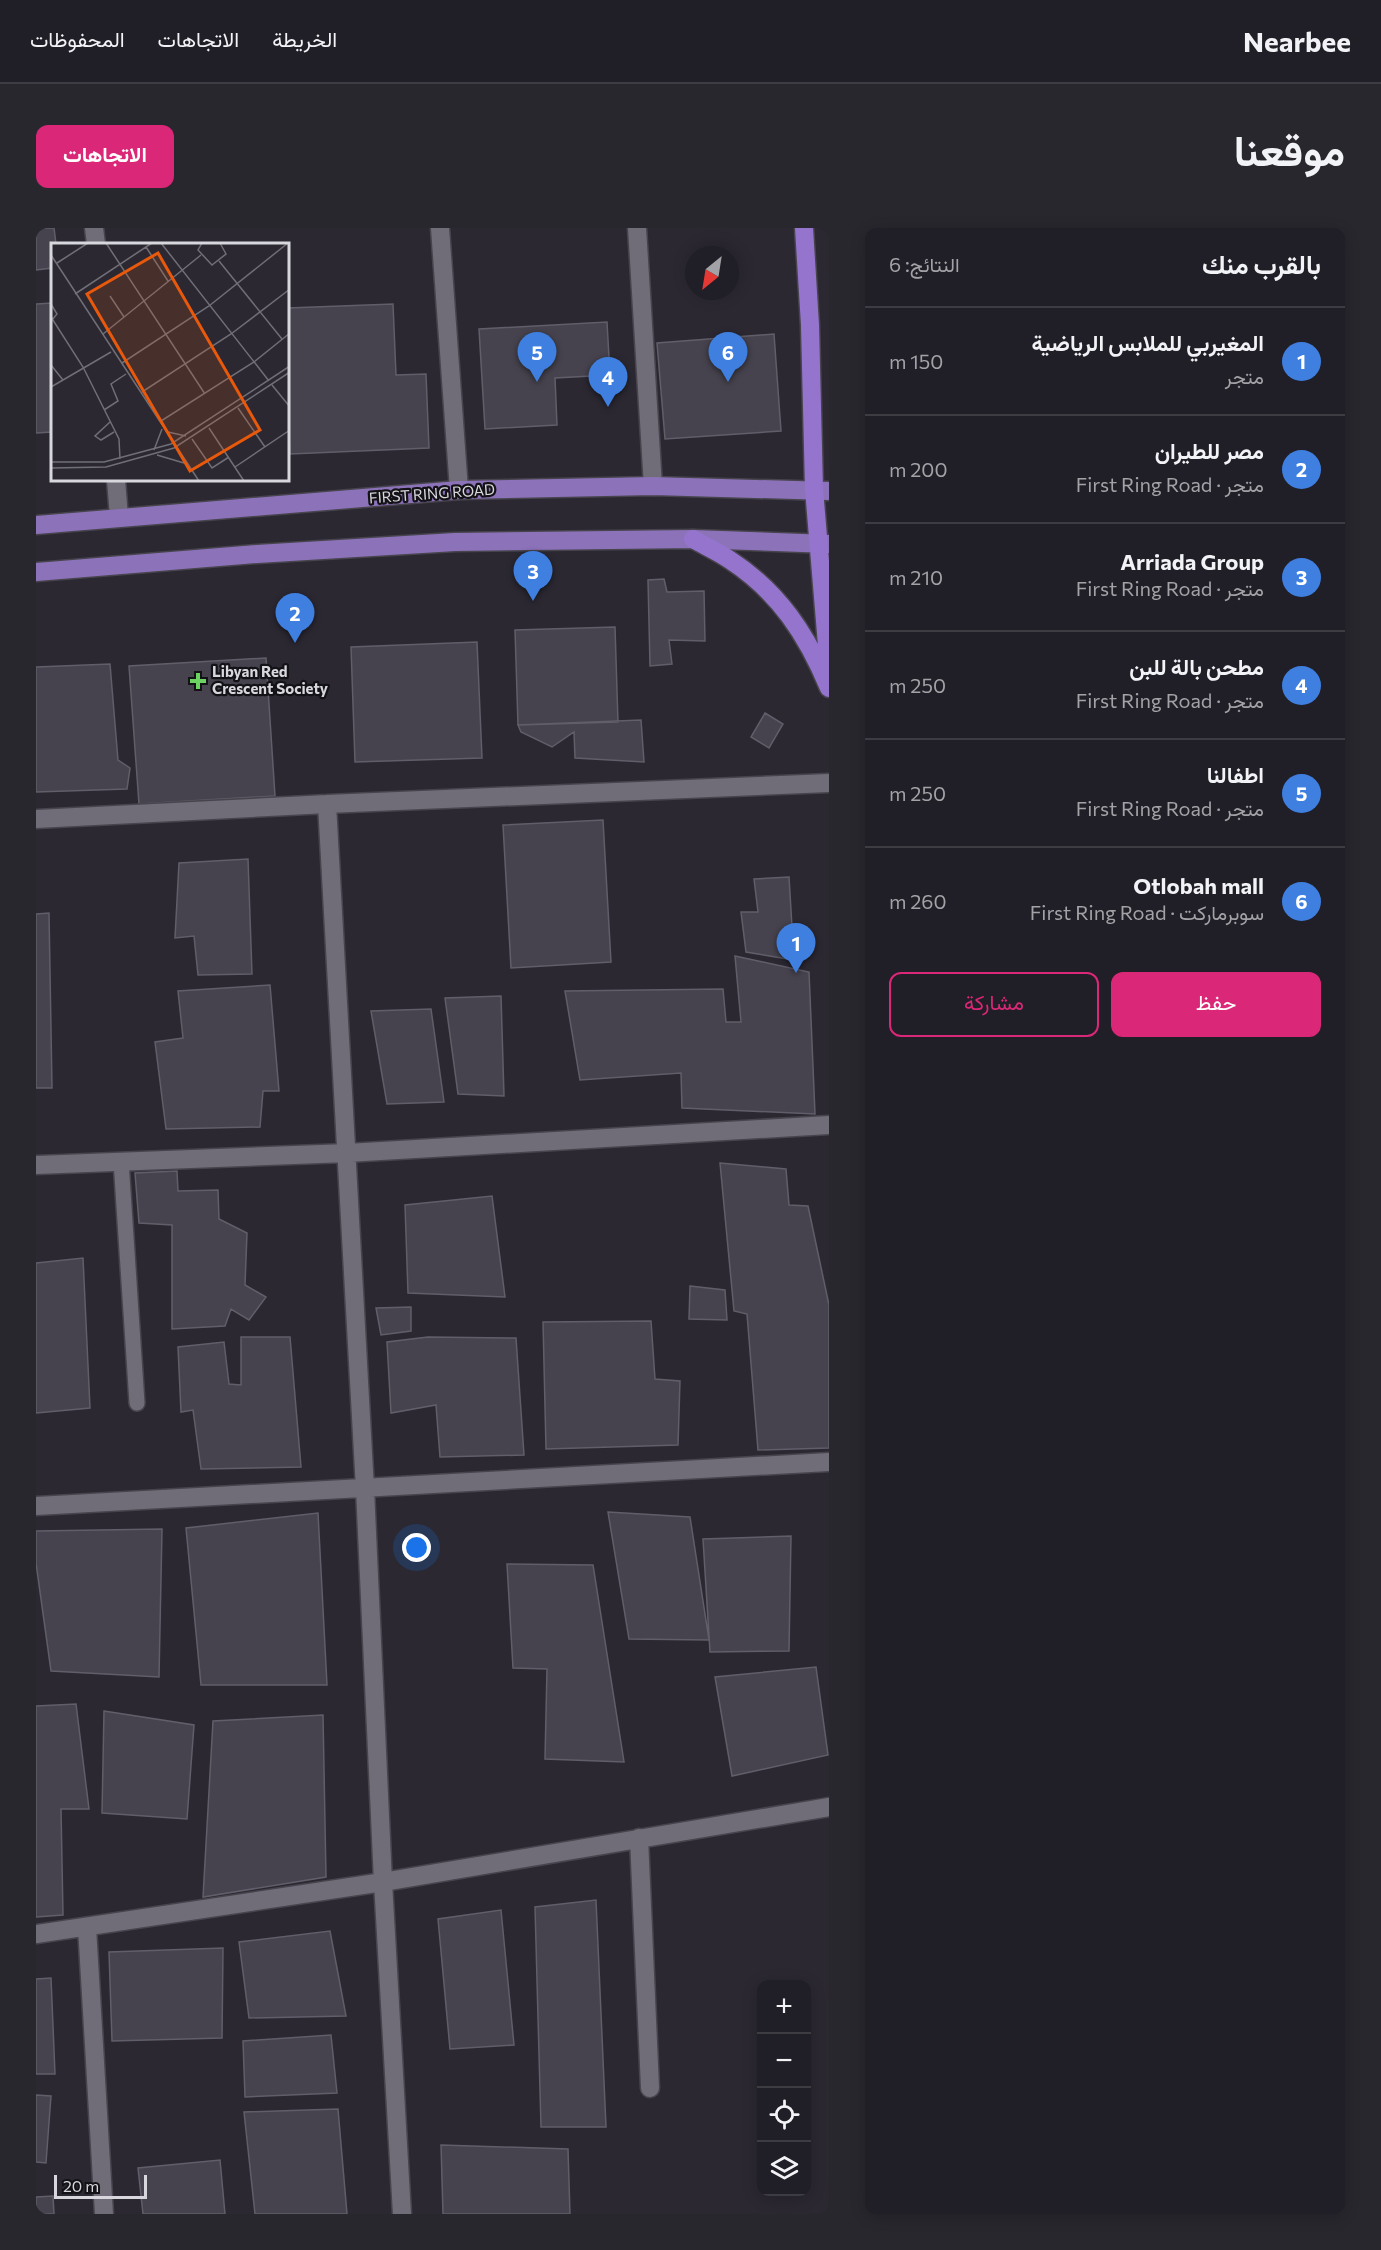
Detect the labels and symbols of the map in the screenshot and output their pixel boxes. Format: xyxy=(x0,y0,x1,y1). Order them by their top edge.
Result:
inset map xyxy=(51,243,290,482)
north arrow xyxy=(685,246,739,300)
pin: 5 xyxy=(518,332,556,382)
pin: 6 xyxy=(708,332,748,382)
pin: 4 xyxy=(588,358,628,407)
street label: FIRST RING ROAD xyxy=(368,480,496,506)
pin: 3 xyxy=(514,552,552,601)
pin: 2 xyxy=(276,594,314,643)
place label: Libyan Red Crescent Society xyxy=(212,662,329,697)
marker: Libyan Red Crescent Society xyxy=(189,672,207,690)
pin: 1 xyxy=(776,924,816,973)
your location xyxy=(402,1533,431,1562)
scale bar xyxy=(54,2172,147,2200)

